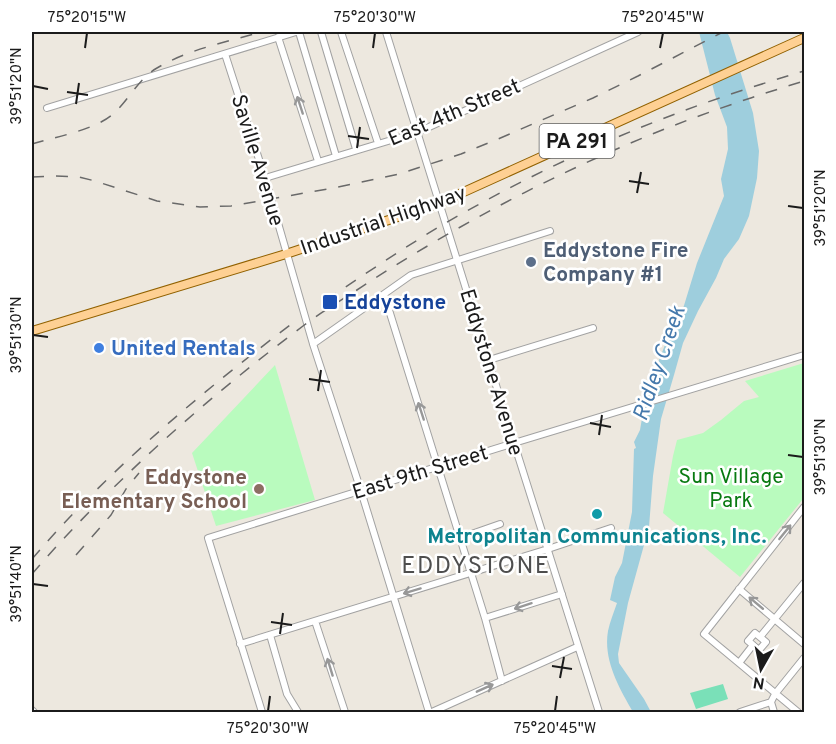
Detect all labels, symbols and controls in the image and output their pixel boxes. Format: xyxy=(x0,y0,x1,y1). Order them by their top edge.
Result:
text: 75°20'15"W xyxy=(48,9,126,28)
text: 75°20'30"W xyxy=(334,9,416,28)
text: 75°20'45"W xyxy=(622,9,704,28)
text: 39°51'20"N xyxy=(8,47,27,125)
street label: East 4th Street xyxy=(384,73,525,153)
street label: Saville Avenue xyxy=(224,91,289,230)
one-way arrow xyxy=(294,96,305,115)
road number: PA 291 xyxy=(540,124,614,158)
text: 39°51'20"N xyxy=(812,169,831,247)
street label: Industrial Highway xyxy=(297,180,470,262)
place label: Eddystone Fire Company #1 xyxy=(543,238,688,289)
marker: Eddystone Fire Company #1 xyxy=(524,255,538,269)
street label: Eddystone Avenue xyxy=(452,286,529,459)
place label: Eddystone xyxy=(344,290,446,317)
marker: Eddystone xyxy=(321,293,339,311)
text: 39°51'30"N xyxy=(8,296,27,374)
water label: Ridley Creek xyxy=(628,302,693,425)
place label: United Rentals xyxy=(111,336,256,363)
marker: United Rentals xyxy=(92,341,106,355)
one-way arrow xyxy=(415,402,426,421)
text: 39°51'30"N xyxy=(812,418,831,496)
street label: East 9th Street xyxy=(349,440,492,507)
park label: Sun Village Park xyxy=(679,464,783,515)
place label: Eddystone Elementary School xyxy=(61,465,247,516)
marker: Eddystone Elementary School xyxy=(252,482,266,496)
marker: Metropolitan Communications, Inc. xyxy=(590,507,604,521)
place label: Metropolitan Communications, Inc. xyxy=(427,524,767,551)
one-way arrow xyxy=(778,525,792,540)
text: 39°51'40"N xyxy=(8,545,27,623)
district label: EDDYSTONE xyxy=(401,552,551,582)
one-way arrow xyxy=(403,586,422,597)
one-way arrow xyxy=(749,596,764,610)
one-way arrow xyxy=(514,601,533,612)
north arrow xyxy=(731,639,791,699)
one-way arrow xyxy=(323,658,334,677)
text: N xyxy=(752,671,766,693)
one-way arrow xyxy=(476,682,494,693)
text: 75°20'30"W xyxy=(227,720,309,739)
text: 75°20'45"W xyxy=(514,720,596,739)

